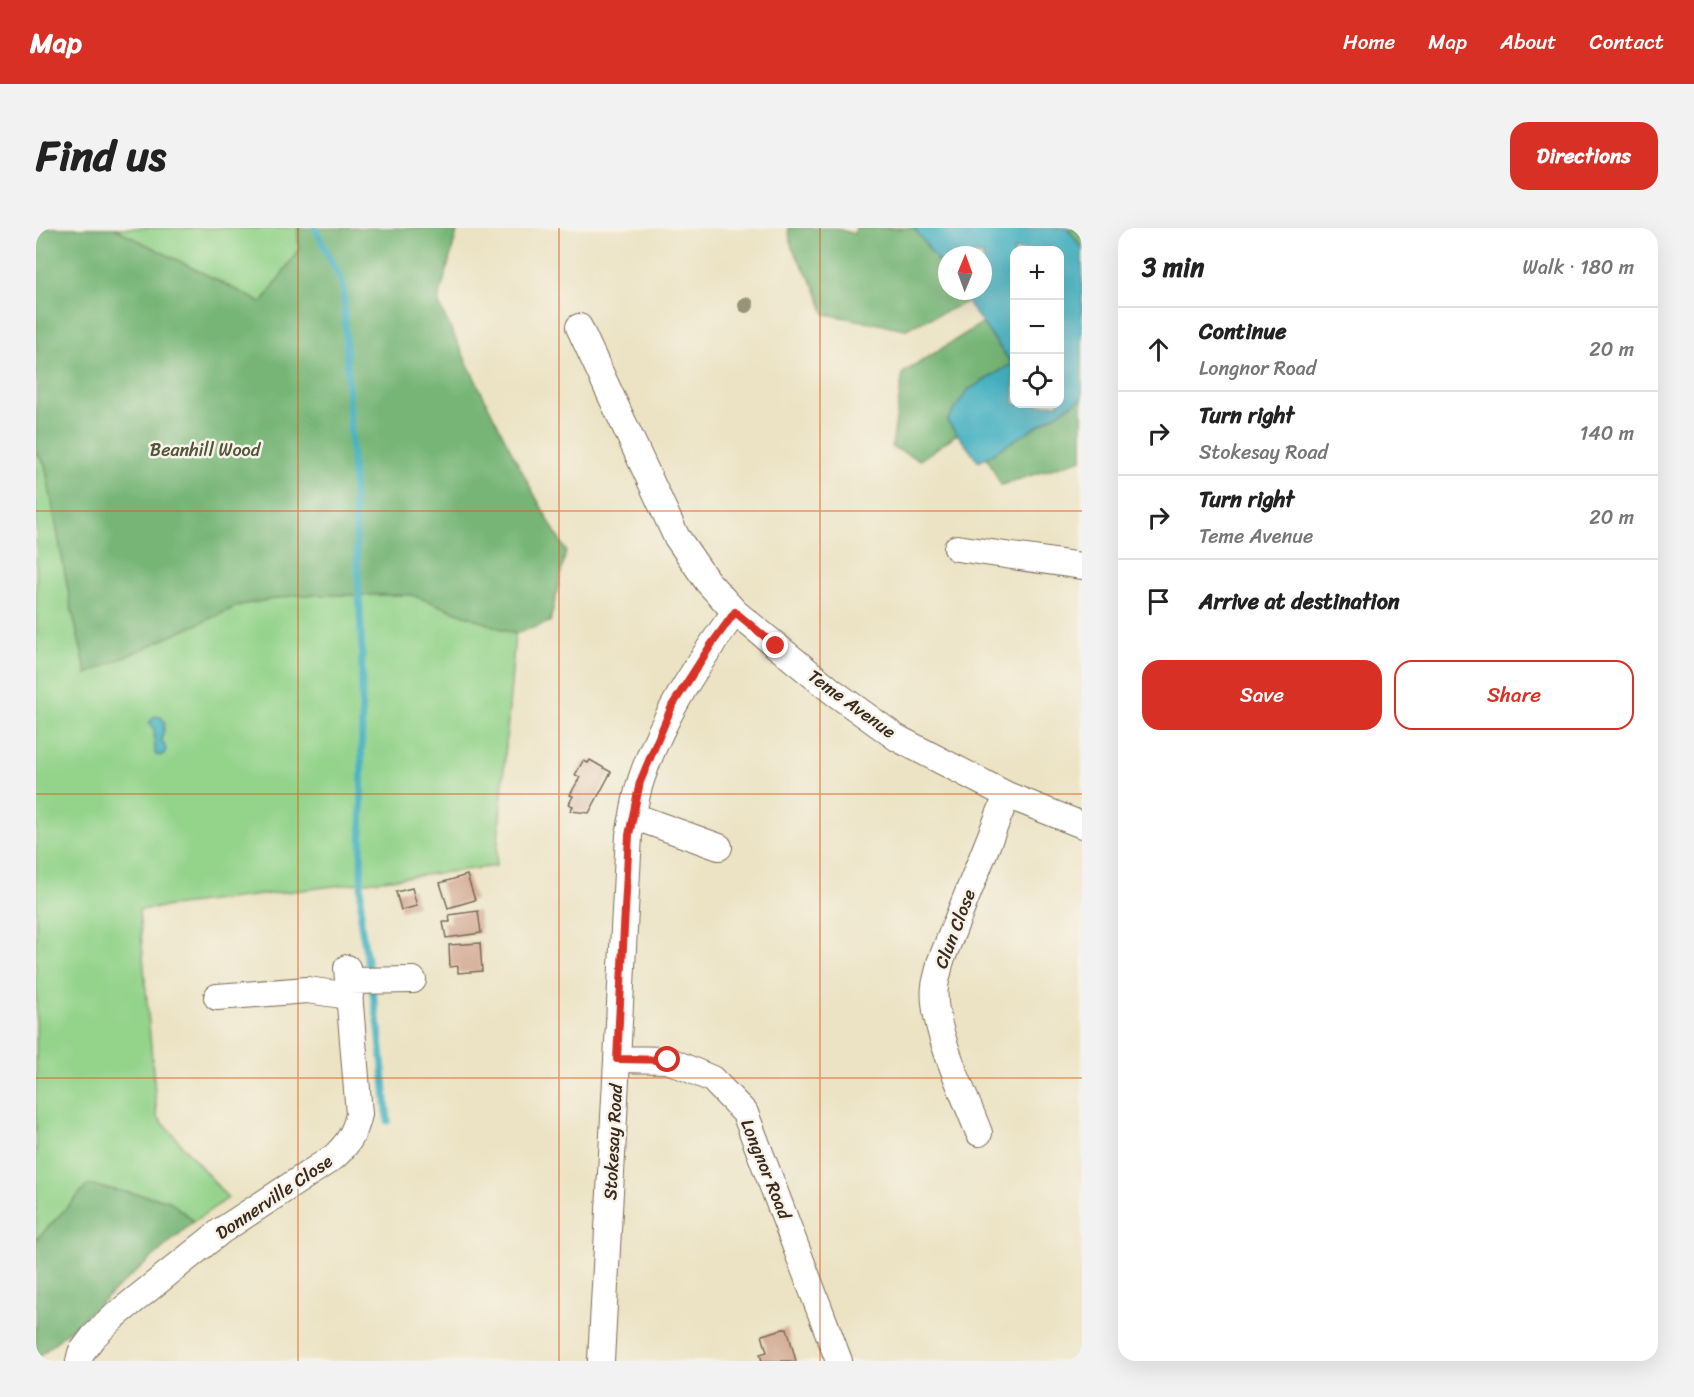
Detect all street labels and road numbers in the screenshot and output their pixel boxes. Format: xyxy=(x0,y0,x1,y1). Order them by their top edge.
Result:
street label: Teme Avenue xyxy=(801,661,903,747)
street label: Clun Close xyxy=(925,884,985,973)
street label: Stokesay Road xyxy=(594,1082,632,1201)
street label: Longnor Road xyxy=(731,1114,801,1225)
street label: Donnerville Close xyxy=(209,1146,340,1248)

